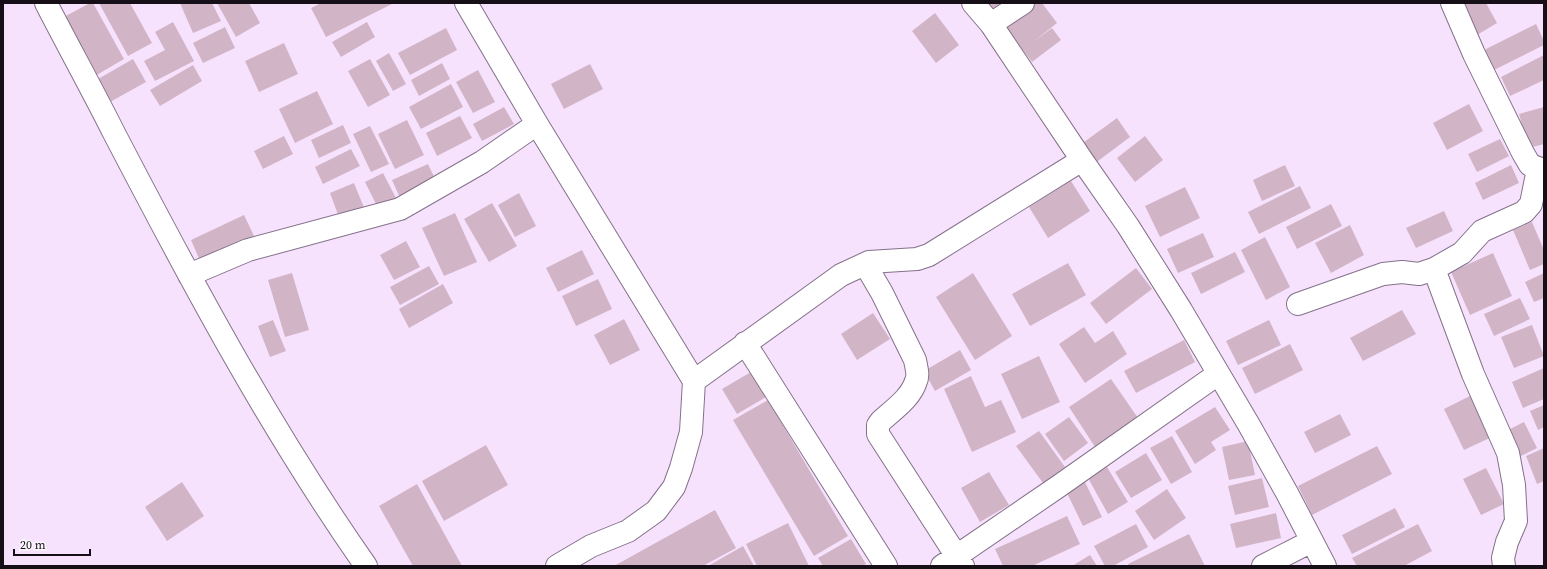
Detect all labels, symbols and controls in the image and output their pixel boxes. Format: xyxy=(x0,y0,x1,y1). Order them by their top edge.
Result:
scale bar xyxy=(14,531,90,557)
text: 20 m xyxy=(20,537,46,553)

